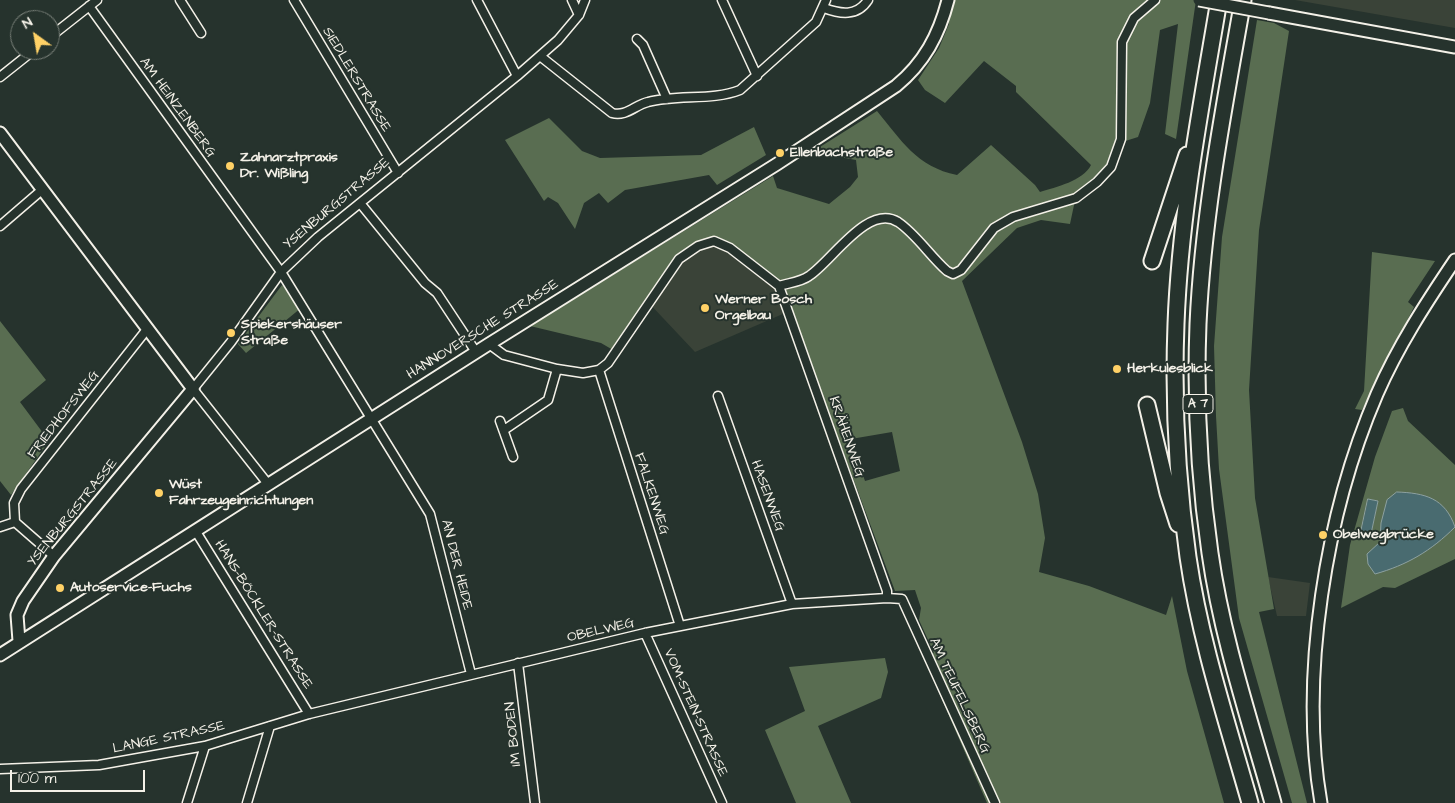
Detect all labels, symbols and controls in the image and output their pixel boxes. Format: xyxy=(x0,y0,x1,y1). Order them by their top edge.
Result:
north arrow xyxy=(10,10,60,60)
text: N xyxy=(19,12,37,34)
street label: SIEDLERSTRASSE xyxy=(318,25,394,135)
street label: AM HEINZENBERG xyxy=(135,55,219,161)
place label: Ellenbachstraße xyxy=(790,145,893,161)
marker: Ellenbachstraße xyxy=(774,147,786,159)
place label: Zahnarztpraxis Dr. Wißling xyxy=(240,150,338,182)
street label: YSENBURGSTRASSE xyxy=(280,155,394,253)
marker: Zahnarztpraxis Dr. Wißling xyxy=(224,160,236,172)
street label: HANNOVERSCHE STRASSE xyxy=(404,276,562,384)
place label: Werner Bosch Orgelbau xyxy=(715,292,812,324)
marker: Werner Bosch Orgelbau xyxy=(699,302,711,314)
place label: Spiekershäuser Straße xyxy=(241,317,342,350)
marker: Spiekershäuser Straße xyxy=(225,327,237,339)
place label: Herkulesblick xyxy=(1127,361,1213,377)
marker: Herkulesblick xyxy=(1111,363,1123,375)
street label: FRIEDHOFSWEG xyxy=(24,368,104,462)
road number: A 7 xyxy=(1183,394,1213,414)
street label: KRÄHENWEG xyxy=(824,395,868,479)
street label: FALKENWEG xyxy=(630,451,672,537)
street label: YSENBURGSTRASSE xyxy=(24,456,122,570)
street label: HASENWEG xyxy=(746,458,788,534)
place label: Wüst Fahrzeugeinrichtungen xyxy=(169,477,313,510)
marker: Wüst Fahrzeugeinrichtungen xyxy=(153,487,165,499)
street label: AN DER HEIDE xyxy=(437,518,475,612)
place label: Obelwegbrücke xyxy=(1333,527,1434,543)
marker: Obelwegbrücke xyxy=(1317,529,1329,541)
street label: HANS-BÖCKLER-STRASSE xyxy=(210,537,316,693)
place label: Autoservice-Fuchs xyxy=(70,580,192,596)
marker: Autoservice-Fuchs xyxy=(54,582,66,594)
street label: OBELWEG xyxy=(566,615,636,647)
street label: AM TEUFELSBERG xyxy=(925,636,993,756)
street label: VOM-STEIN-STRASSE xyxy=(659,646,731,780)
street label: IM BODEN xyxy=(502,701,526,767)
street label: LANGE STRASSE xyxy=(112,718,226,758)
scale bar xyxy=(12,760,148,792)
text: 100 m xyxy=(18,768,57,789)

